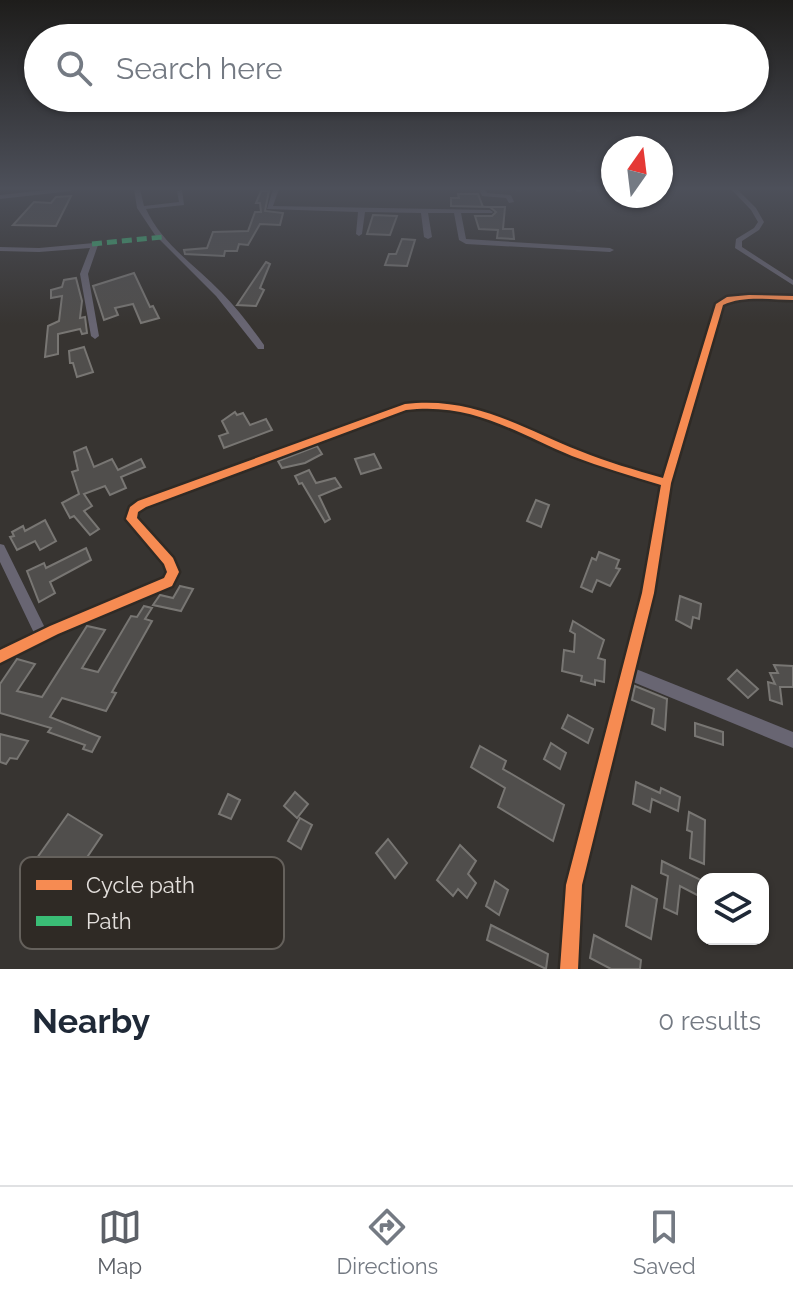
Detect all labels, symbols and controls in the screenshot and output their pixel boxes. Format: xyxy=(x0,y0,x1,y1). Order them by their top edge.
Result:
search box xyxy=(24,24,769,112)
icon: search xyxy=(52,46,96,90)
text: Search here xyxy=(116,51,283,86)
north arrow xyxy=(601,136,673,208)
legend xyxy=(20,857,284,949)
text: Cycle path xyxy=(86,872,195,898)
map controls xyxy=(697,873,769,945)
button: layers xyxy=(697,873,769,945)
text: Path xyxy=(86,908,132,934)
text: Nearby xyxy=(32,1001,150,1041)
text: 0 results xyxy=(658,1006,761,1036)
tab: Map xyxy=(97,1205,142,1279)
tab: Directions xyxy=(337,1205,438,1279)
tab: Saved xyxy=(633,1205,696,1279)

